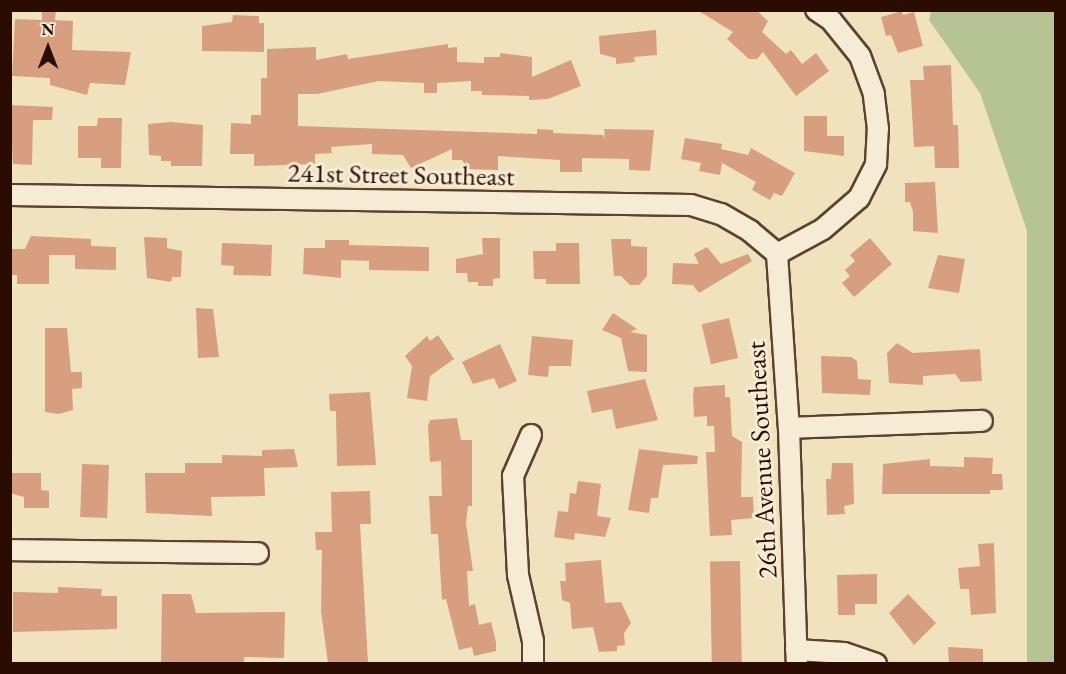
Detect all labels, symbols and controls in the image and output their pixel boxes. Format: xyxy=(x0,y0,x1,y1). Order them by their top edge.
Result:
north arrow xyxy=(18,18,78,78)
text: N xyxy=(42,19,54,40)
street label: 241st Street Southeast xyxy=(287,156,515,192)
street label: 26th Avenue Southeast xyxy=(739,341,783,579)

